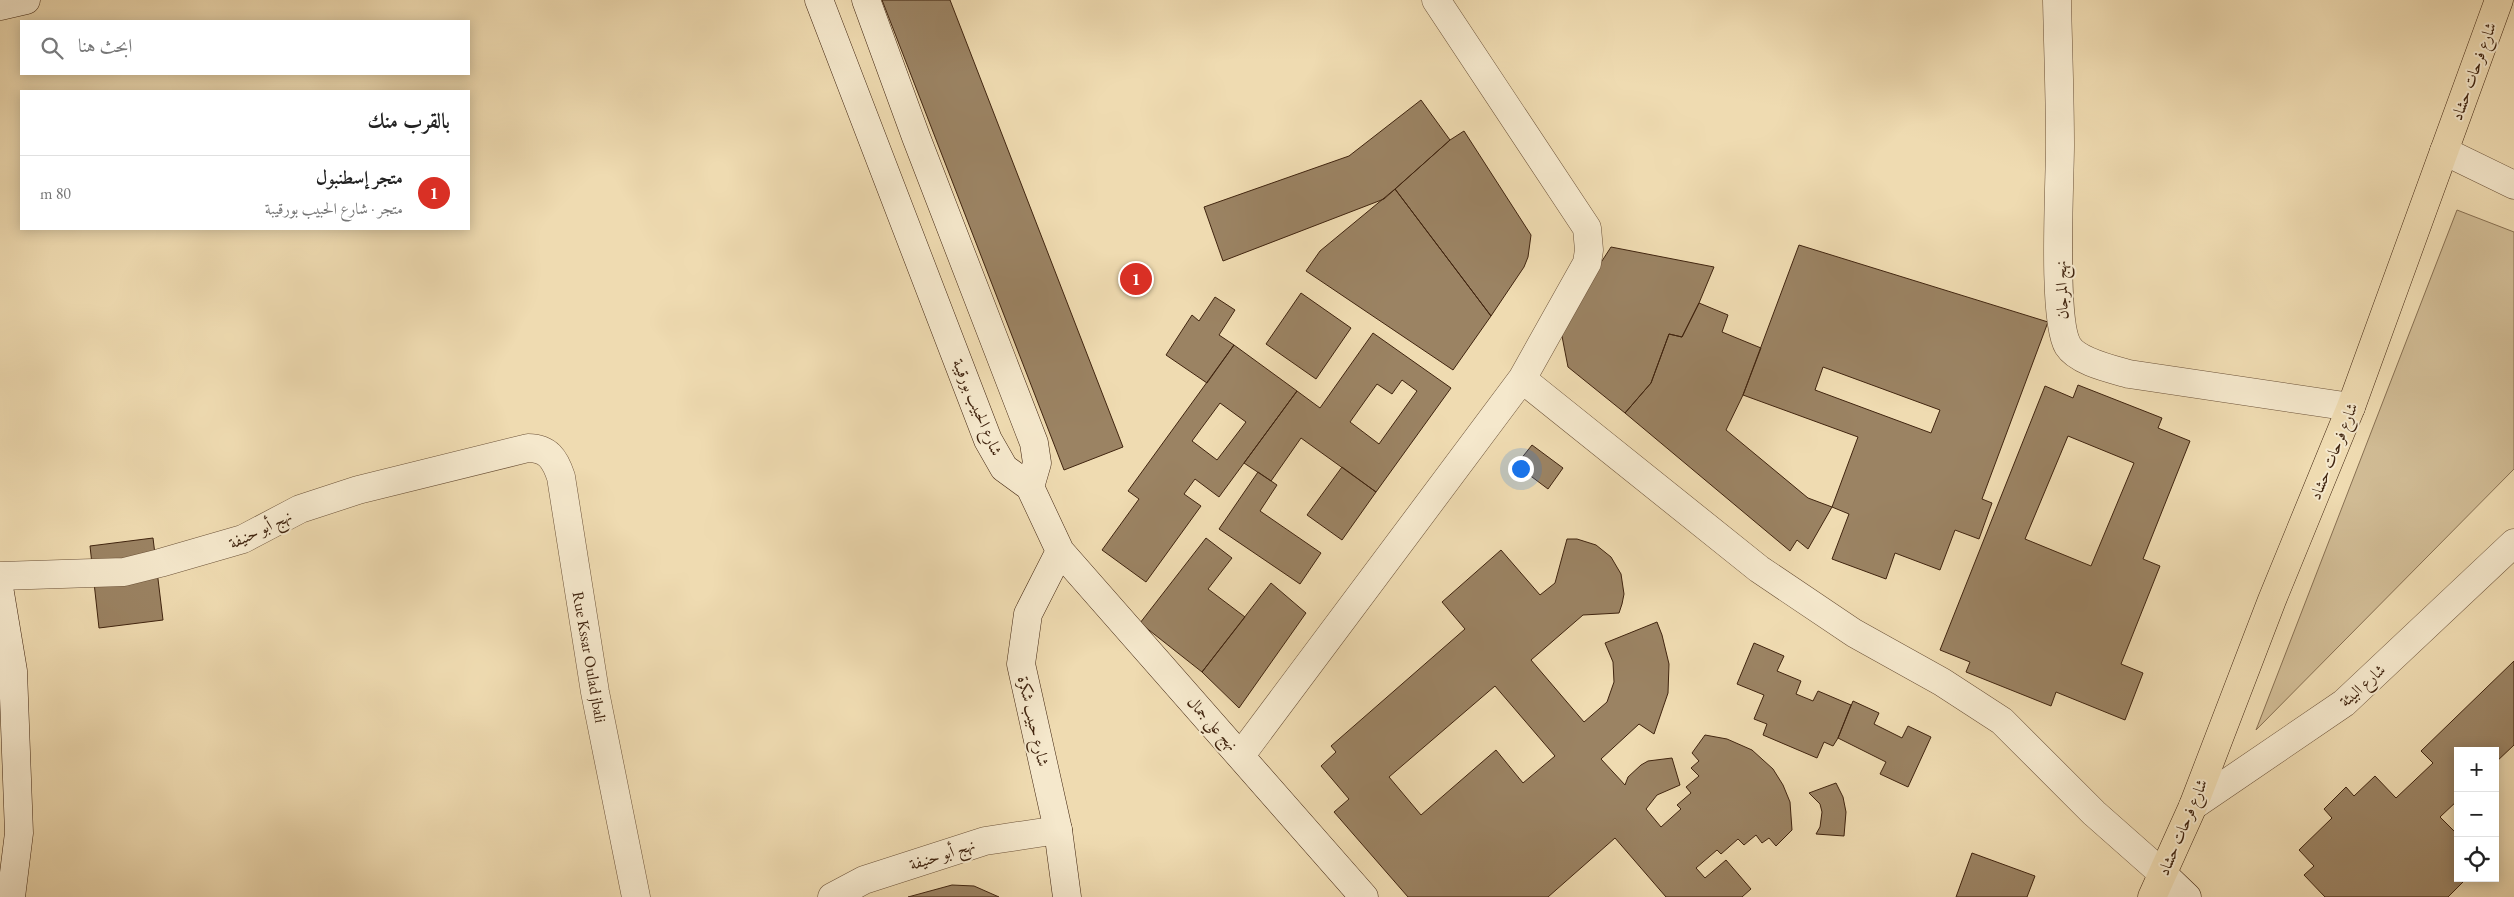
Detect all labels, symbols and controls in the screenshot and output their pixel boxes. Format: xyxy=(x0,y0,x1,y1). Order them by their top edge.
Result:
street label: شارع فرحات حشاد xyxy=(2446,19,2504,124)
search box xyxy=(20,20,470,75)
text: ابحث هنا xyxy=(78,33,132,58)
icon: search xyxy=(38,34,66,62)
text: بالقرب منك xyxy=(367,107,450,134)
text: متجر إسطنبول xyxy=(316,165,403,190)
text: 80 m xyxy=(40,183,71,204)
text: 1 xyxy=(430,183,438,204)
text: متجر · شارع الحبيب بورقيبة xyxy=(265,198,403,219)
pin: 1 xyxy=(1120,260,1152,298)
street label: نهج المرجان xyxy=(2050,260,2077,320)
street label: شارع الحبيب بورقيبة xyxy=(945,356,1007,460)
street label: شارع فرحات حشاد xyxy=(2304,400,2365,504)
your location xyxy=(1508,456,1534,482)
street label: نهج أبو حنيفة xyxy=(225,504,297,557)
street label: Rue Kssar Oulad jbali xyxy=(568,590,611,725)
street label: شارع البيئة xyxy=(2335,659,2392,714)
street label: شارع حبيب شكرة xyxy=(1010,674,1054,769)
street label: نهج علي جمال xyxy=(1179,691,1243,759)
map controls xyxy=(2454,747,2499,882)
button: + xyxy=(2454,747,2499,792)
street label: شارع فرحات حشاد xyxy=(2153,776,2215,880)
button: − xyxy=(2454,792,2499,837)
street label: نهج أبو حنيفة xyxy=(906,833,979,879)
button: locate xyxy=(2454,837,2499,882)

